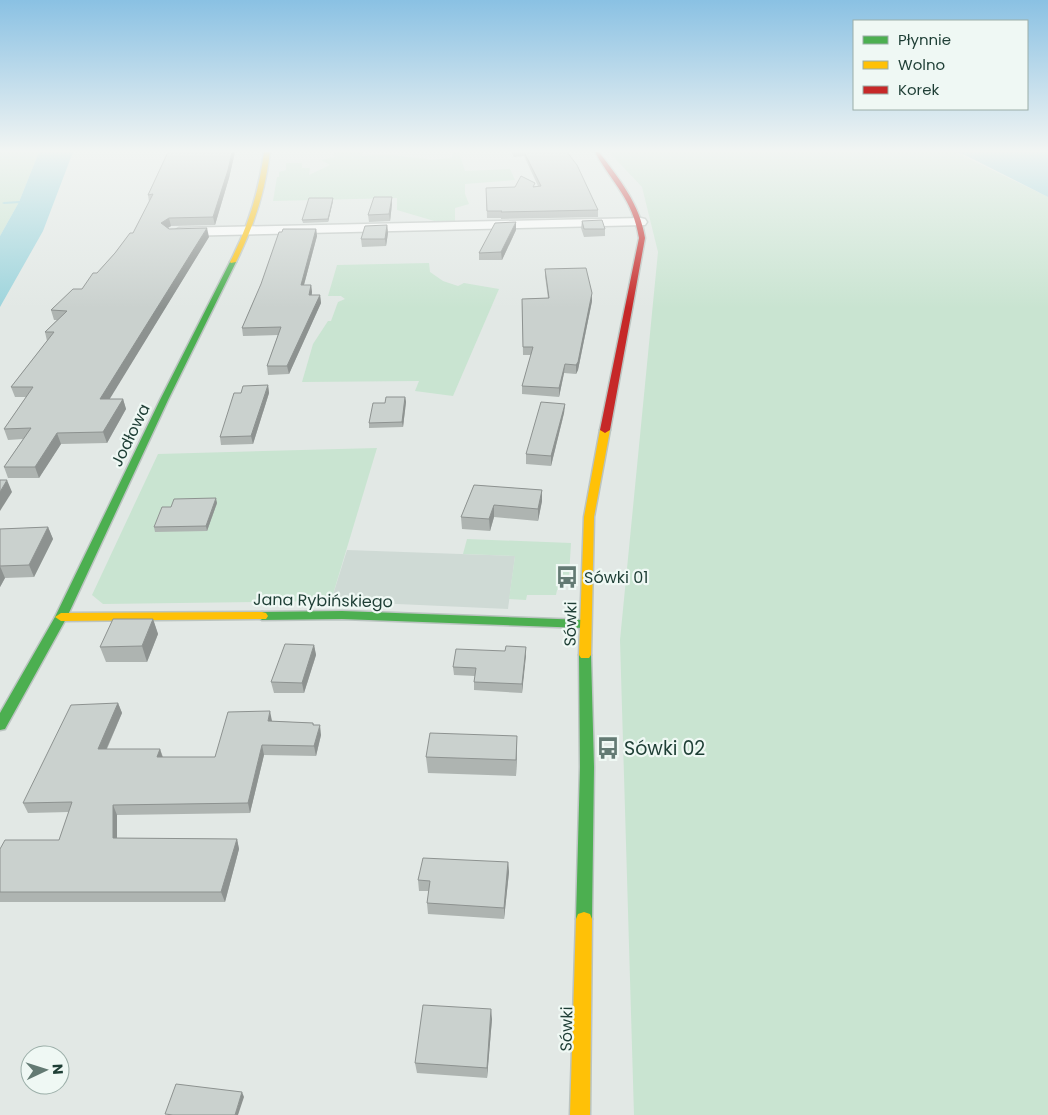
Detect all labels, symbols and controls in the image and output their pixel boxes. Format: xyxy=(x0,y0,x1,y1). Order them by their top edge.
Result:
legend xyxy=(853,20,1028,110)
text: Płynnie xyxy=(898,29,951,50)
text: Wolno xyxy=(898,54,945,75)
text: Korek xyxy=(898,79,939,100)
street label: Jodłowa xyxy=(105,400,156,471)
bus stop icon: Sówki 01 xyxy=(554,564,580,590)
place label: Sówki 01 xyxy=(584,566,648,589)
street label: Jana Rybińskiego xyxy=(253,588,393,613)
street label: Sówki xyxy=(559,601,582,647)
bus stop icon: Sówki 02 xyxy=(595,735,621,761)
place label: Sówki 02 xyxy=(624,735,705,762)
street label: Sówki xyxy=(555,1006,578,1052)
north arrow xyxy=(20,1045,70,1095)
text: N xyxy=(48,1063,68,1075)

